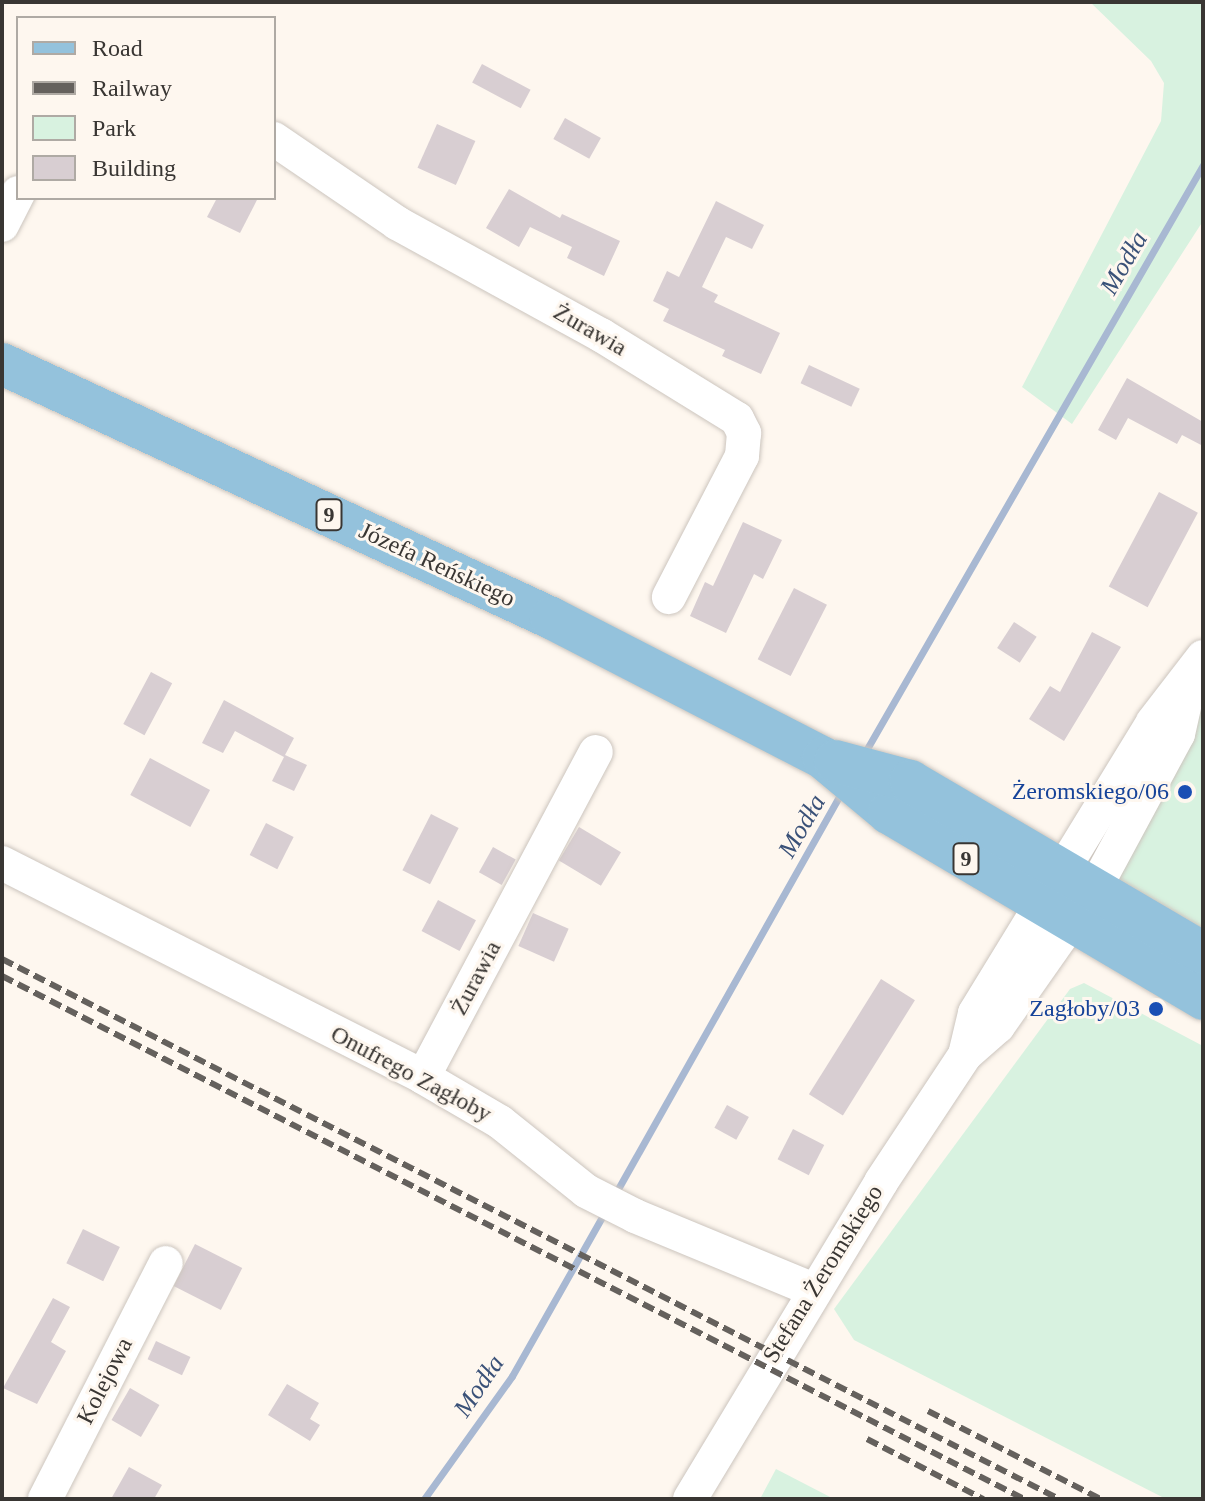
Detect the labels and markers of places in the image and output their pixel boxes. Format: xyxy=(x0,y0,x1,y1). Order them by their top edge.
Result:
place label: Żeromskiego/06 xyxy=(1012,778,1169,806)
marker: Żeromskiego/06 xyxy=(1176,783,1194,801)
place label: Zagłoby/03 xyxy=(1029,995,1140,1023)
marker: Zagłoby/03 xyxy=(1147,1000,1165,1018)

